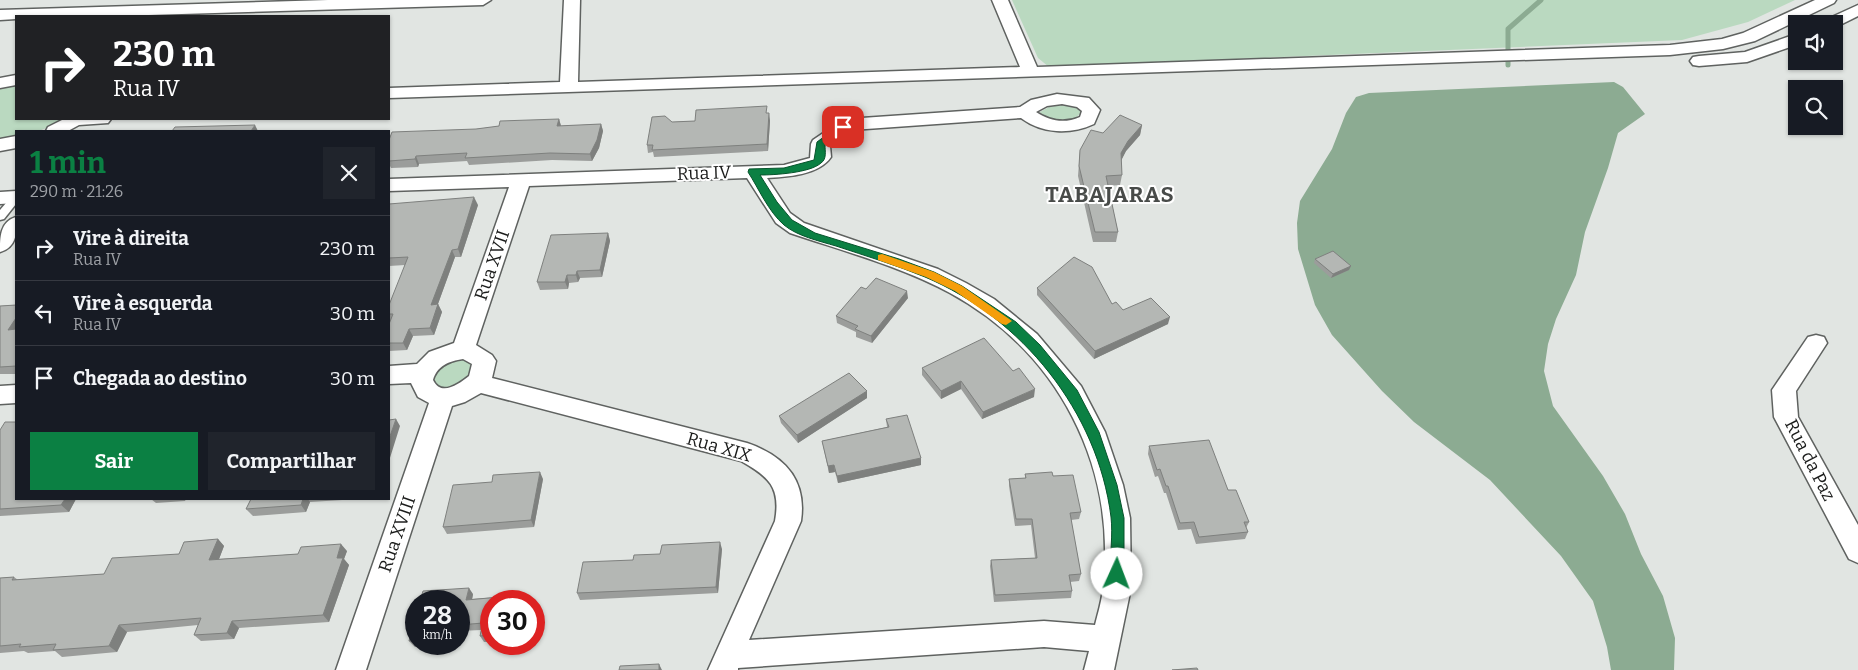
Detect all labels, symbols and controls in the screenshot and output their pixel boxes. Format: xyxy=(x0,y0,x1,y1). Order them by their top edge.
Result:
map controls xyxy=(1788,15,1843,135)
button: sound xyxy=(1788,15,1843,70)
text: 230 m xyxy=(113,33,215,75)
icon: right xyxy=(30,35,95,100)
text: Rua IV xyxy=(113,75,180,102)
button: search xyxy=(1788,80,1843,135)
pin xyxy=(822,106,864,148)
icon: arrive xyxy=(829,113,857,141)
text: 1 min xyxy=(30,145,106,181)
button: close xyxy=(323,147,375,199)
street label: Rua IV xyxy=(676,161,732,185)
district label: TABAJARAS xyxy=(1045,181,1175,208)
text: 290 m · 21:26 xyxy=(30,182,123,201)
text: Vire à direita xyxy=(73,227,189,250)
street label: Rua XVII xyxy=(470,227,514,303)
icon: right xyxy=(30,234,58,262)
text: 230 m xyxy=(320,237,375,260)
text: Rua IV xyxy=(73,250,121,269)
text: Vire à esquerda xyxy=(73,292,212,315)
icon: left xyxy=(30,299,58,327)
text: 30 m xyxy=(330,302,375,325)
text: Rua IV xyxy=(73,315,121,334)
icon: arrive xyxy=(30,364,58,392)
text: Chegada ao destino xyxy=(73,367,247,390)
text: 30 m xyxy=(330,367,375,390)
street label: Rua da Paz xyxy=(1780,415,1840,505)
street label: Rua XIX xyxy=(684,427,754,467)
button: Sair xyxy=(30,432,198,490)
button: Compartilhar xyxy=(208,432,375,490)
street label: Rua XVIII xyxy=(374,493,420,575)
position arrow xyxy=(1090,547,1142,599)
speed limit sign: 30 xyxy=(480,590,545,655)
text: 28 xyxy=(423,601,452,631)
text: km/h xyxy=(423,628,452,642)

